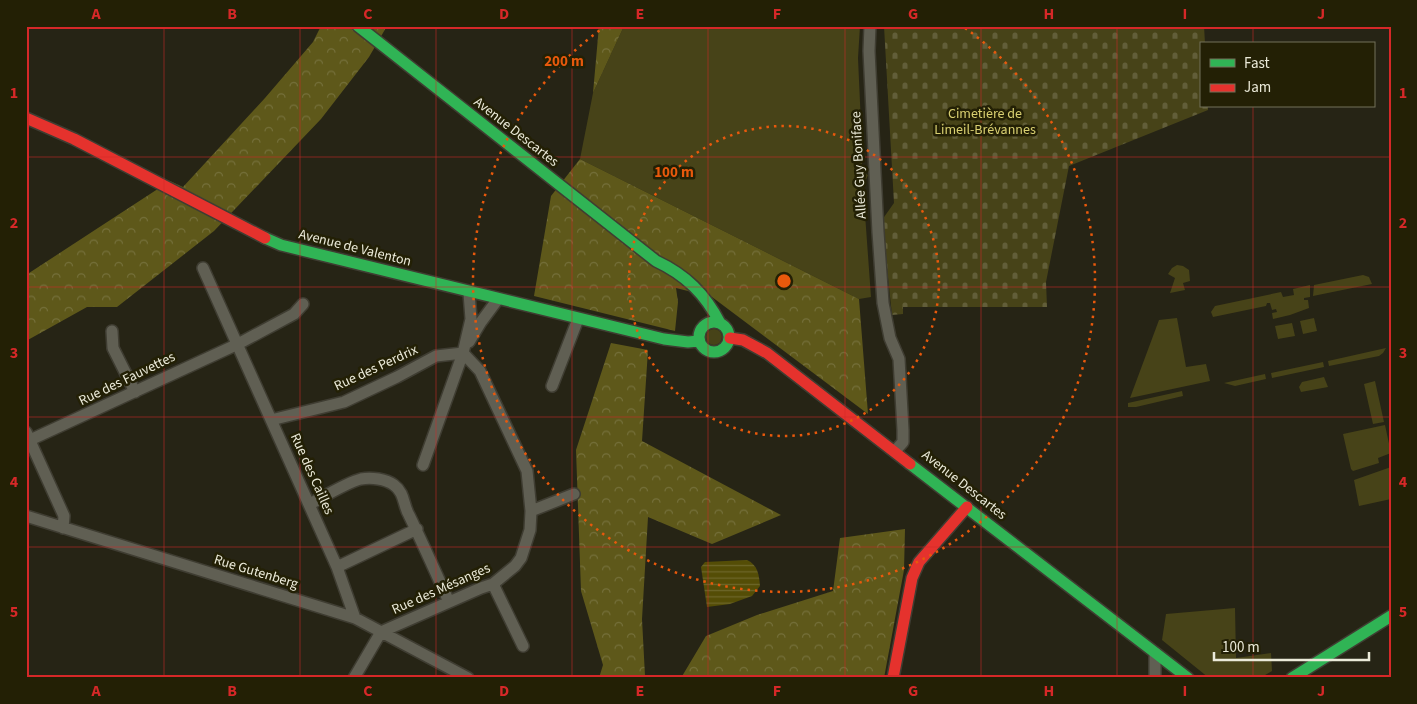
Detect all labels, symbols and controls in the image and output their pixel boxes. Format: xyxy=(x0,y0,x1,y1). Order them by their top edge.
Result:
text: A xyxy=(90,3,101,25)
text: B xyxy=(227,3,237,25)
text: C xyxy=(363,3,373,25)
text: D xyxy=(499,3,509,25)
text: E xyxy=(636,3,644,25)
text: F xyxy=(773,3,781,25)
text: G xyxy=(908,3,918,25)
text: H xyxy=(1044,3,1054,25)
text: I xyxy=(1183,3,1187,25)
text: J xyxy=(1317,3,1325,25)
legend xyxy=(1200,42,1374,108)
text: 200 m xyxy=(544,51,584,72)
text: Fast xyxy=(1244,53,1270,74)
text: Jam xyxy=(1244,77,1271,98)
text: 1 xyxy=(10,82,18,104)
text: 1 xyxy=(1399,82,1407,104)
street label: Avenue Descartes xyxy=(469,92,563,172)
park label: Cimetière de Limeil-Brévannes xyxy=(934,104,1036,140)
street label: Allée Guy Boniface xyxy=(846,111,872,219)
text: 100 m xyxy=(654,162,694,183)
text: 2 xyxy=(10,212,18,234)
text: 2 xyxy=(1399,212,1407,234)
street label: Avenue de Valenton xyxy=(297,224,413,272)
centre of rings xyxy=(775,272,793,290)
street label: Rue des Perdrix xyxy=(331,340,422,396)
text: 3 xyxy=(10,342,18,364)
text: 3 xyxy=(1399,342,1407,364)
street label: Rue des Fauvettes xyxy=(75,347,179,411)
street label: Rue des Cailles xyxy=(285,430,339,518)
street label: Avenue Descartes xyxy=(917,445,1011,525)
text: 4 xyxy=(10,471,19,493)
text: 4 xyxy=(1399,471,1408,493)
street label: Rue Gutenberg xyxy=(211,550,301,594)
street label: Rue des Mésanges xyxy=(388,558,494,620)
text: 5 xyxy=(10,601,18,623)
text: 5 xyxy=(1399,601,1407,623)
scale bar xyxy=(1214,629,1370,661)
text: 100 m xyxy=(1222,637,1260,658)
text: A xyxy=(90,680,101,702)
text: B xyxy=(227,680,237,702)
text: C xyxy=(363,680,373,702)
text: D xyxy=(499,680,509,702)
text: E xyxy=(636,680,644,702)
text: F xyxy=(773,680,781,702)
text: G xyxy=(908,680,918,702)
text: H xyxy=(1044,680,1054,702)
text: I xyxy=(1183,680,1187,702)
text: J xyxy=(1317,680,1325,702)

